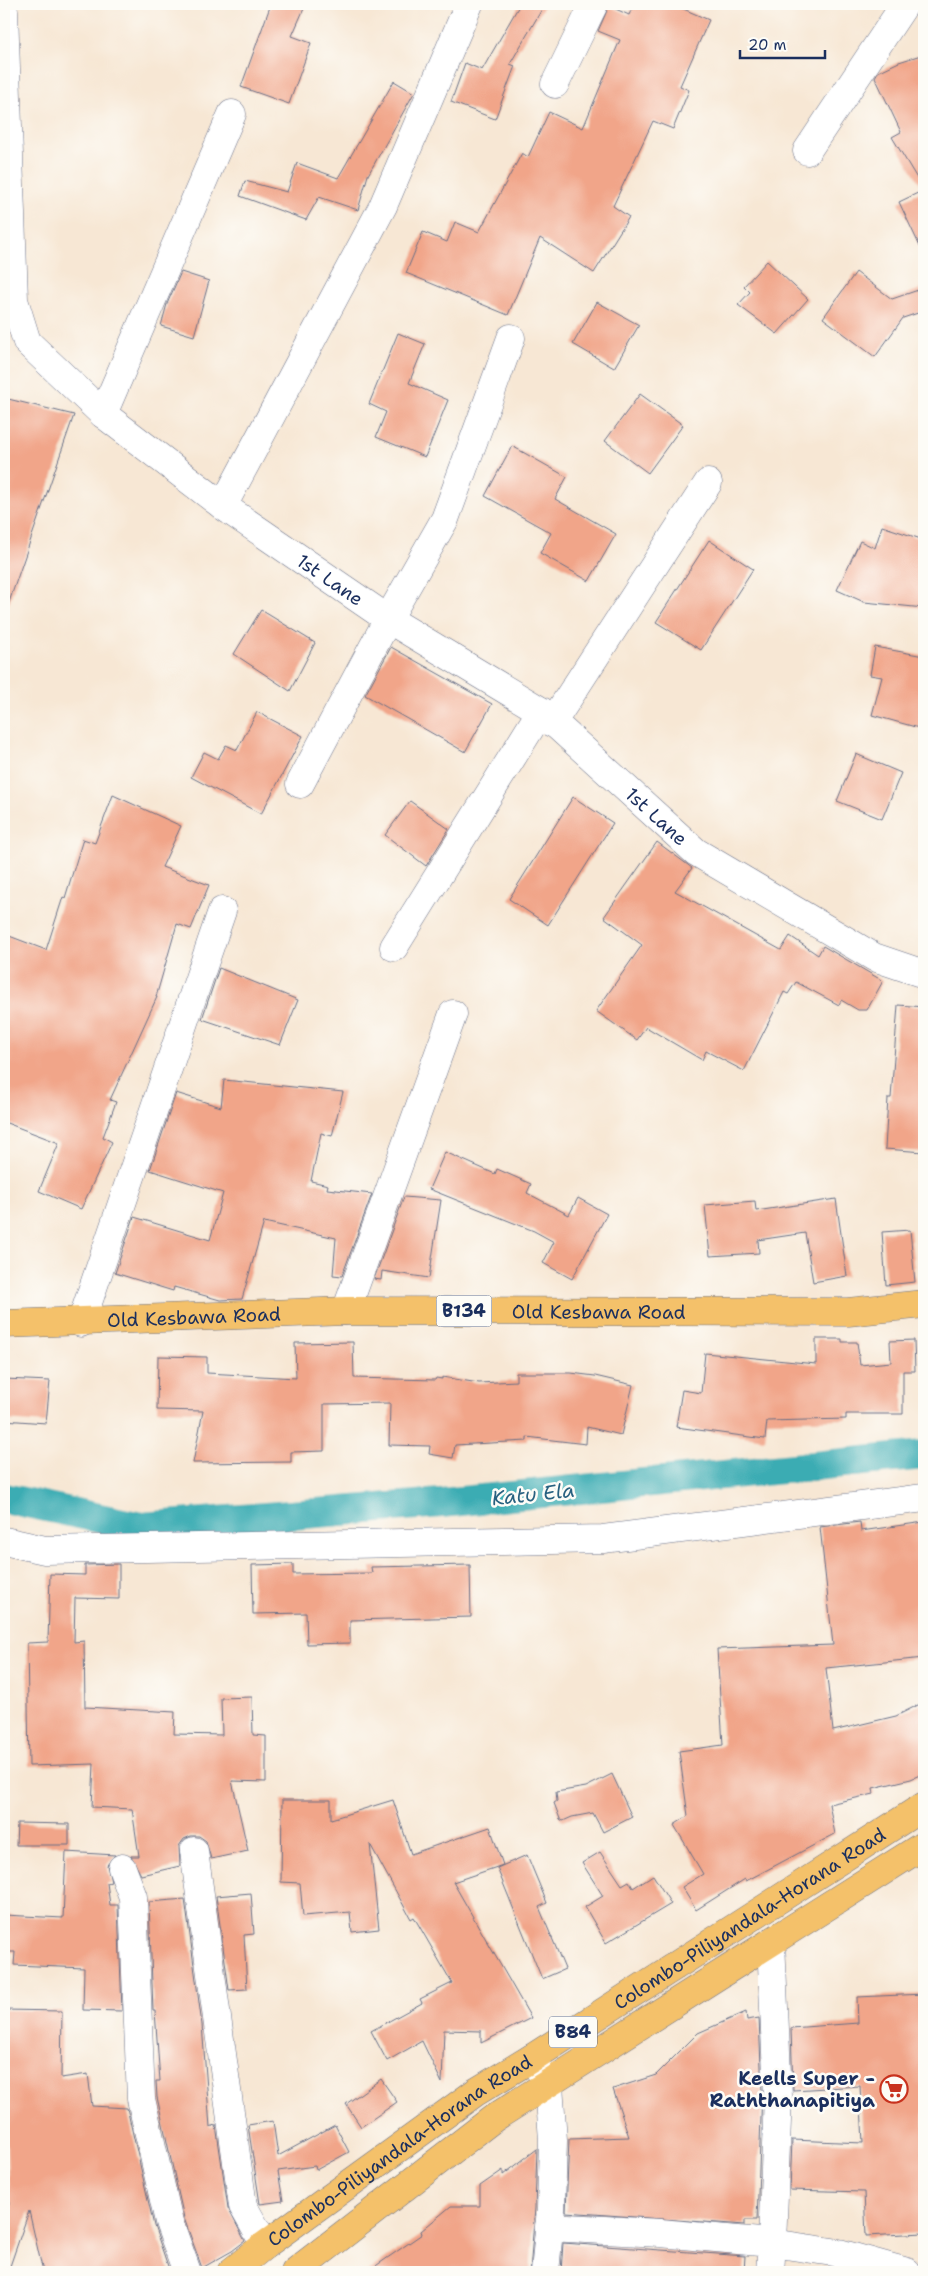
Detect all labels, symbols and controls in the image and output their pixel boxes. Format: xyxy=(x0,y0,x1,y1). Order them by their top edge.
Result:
scale bar xyxy=(740,28,826,60)
text: 20 m xyxy=(748,35,787,55)
street label: 1st Lane xyxy=(292,548,368,611)
street label: 1st Lane xyxy=(620,782,693,851)
road number: B134 xyxy=(436,1295,492,1326)
street label: Old Kesbawa Road xyxy=(512,1299,686,1324)
street label: Old Kesbawa Road xyxy=(107,1301,281,1333)
water label: Katu Ela xyxy=(490,1477,576,1511)
street label: Colombo-Piliyandala-Horana Road xyxy=(609,1822,890,2015)
road number: B84 xyxy=(549,2016,597,2048)
street label: Colombo-Piliyandala-Horana Road xyxy=(262,2049,536,2252)
place label: Keells Super - Raththanapitiya xyxy=(710,2066,875,2113)
supermarket icon: Keells Super - Raththanapitiya xyxy=(879,2074,909,2104)

